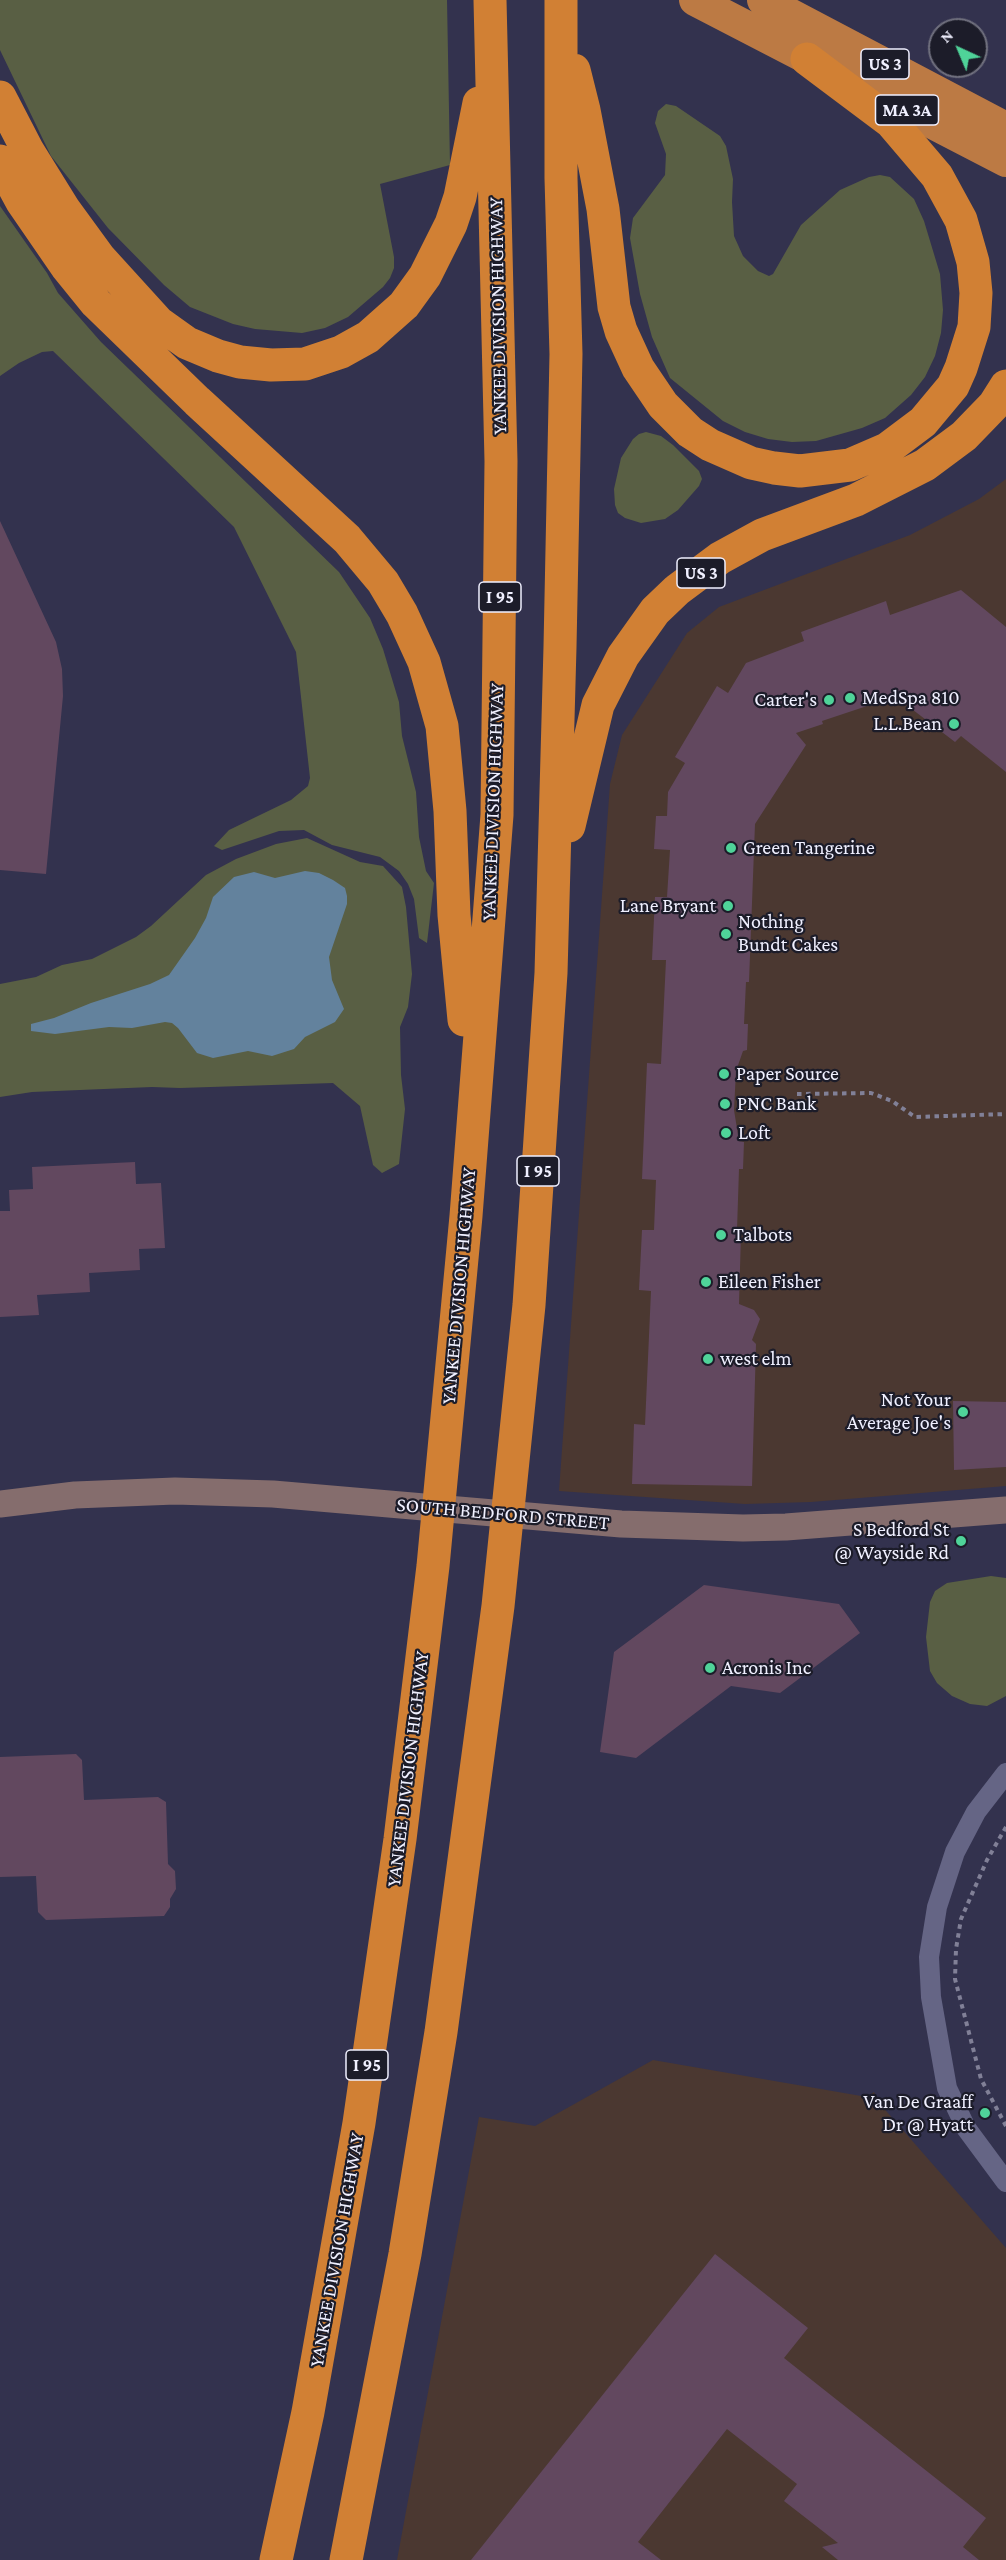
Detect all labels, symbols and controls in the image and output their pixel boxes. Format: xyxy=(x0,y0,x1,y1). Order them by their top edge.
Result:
north arrow xyxy=(928,18,988,78)
text: N xyxy=(937,26,956,46)
road number: US 3 xyxy=(861,49,909,79)
road number: MA 3A xyxy=(876,95,938,125)
street label: YANKEE DIVISION HIGHWAY xyxy=(484,197,512,435)
road number: US 3 xyxy=(677,558,725,588)
road number: I 95 xyxy=(479,582,521,612)
street label: YANKEE DIVISION HIGHWAY xyxy=(477,683,509,921)
place label: MedSpa 810 xyxy=(862,686,959,710)
place label: Carter's xyxy=(754,688,817,712)
marker: MedSpa 810 xyxy=(843,691,857,705)
marker: Carter's xyxy=(822,693,836,707)
place label: L.L.Bean xyxy=(873,712,942,736)
marker: L.L.Bean xyxy=(947,717,961,731)
place label: Green Tangerine xyxy=(743,836,875,860)
marker: Green Tangerine xyxy=(724,841,738,855)
place label: Lane Bryant xyxy=(620,894,716,918)
marker: Lane Bryant xyxy=(721,899,735,913)
place label: Nothing Bundt Cakes xyxy=(738,910,838,957)
marker: Nothing Bundt Cakes xyxy=(719,927,733,941)
place label: Paper Source xyxy=(736,1062,839,1086)
marker: Paper Source xyxy=(717,1067,731,1081)
place label: PNC Bank xyxy=(737,1092,816,1116)
marker: PNC Bank xyxy=(718,1097,732,1111)
place label: Loft xyxy=(738,1121,770,1145)
marker: Loft xyxy=(719,1126,733,1140)
road number: I 95 xyxy=(517,1156,559,1186)
street label: YANKEE DIVISION HIGHWAY xyxy=(437,1167,481,1405)
place label: Talbots xyxy=(733,1223,792,1247)
marker: Talbots xyxy=(714,1228,728,1242)
place label: Eileen Fisher xyxy=(718,1270,821,1294)
marker: Eileen Fisher xyxy=(699,1275,713,1289)
place label: west elm xyxy=(720,1347,792,1371)
marker: west elm xyxy=(701,1352,715,1366)
place label: Not Your Average Joe's xyxy=(847,1388,951,1435)
marker: Not Your Average Joe's xyxy=(956,1405,970,1419)
street label: SOUTH BEDFORD STREET xyxy=(395,1493,611,1535)
place label: S Bedford St @ Wayside Rd xyxy=(834,1518,949,1565)
marker: S Bedford St @ Wayside Rd xyxy=(954,1534,968,1548)
street label: YANKEE DIVISION HIGHWAY xyxy=(382,1650,434,1888)
place label: Acronis Inc xyxy=(722,1656,811,1680)
marker: Acronis Inc xyxy=(703,1661,717,1675)
road number: I 95 xyxy=(346,2050,388,2080)
place label: Van De Graaff Dr @ Hyatt xyxy=(863,2090,973,2137)
marker: Van De Graaff Dr @ Hyatt xyxy=(978,2106,992,2120)
street label: YANKEE DIVISION HIGHWAY xyxy=(305,2131,369,2369)

